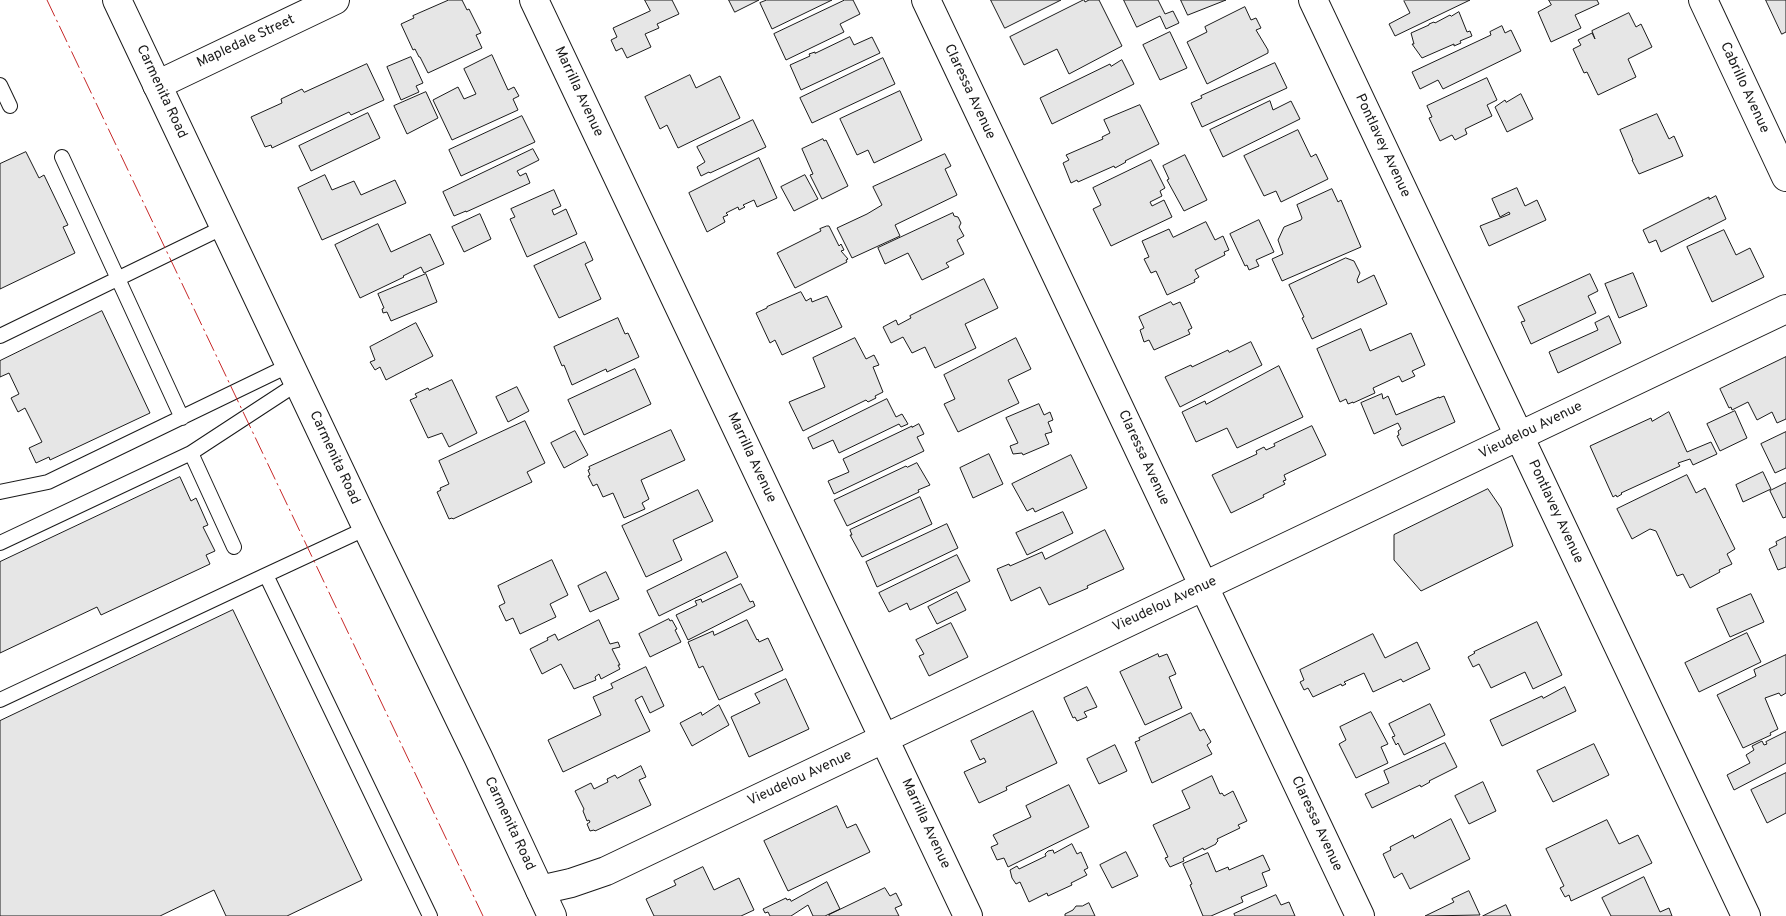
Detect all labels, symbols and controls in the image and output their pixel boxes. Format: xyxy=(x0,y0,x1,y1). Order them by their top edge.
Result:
street label: Mapledale Street xyxy=(194,12,298,72)
street label: Cabrillo Avenue xyxy=(1716,40,1772,136)
street label: Claressa Avenue xyxy=(940,42,998,142)
street label: Carmenita Road xyxy=(132,43,190,141)
street label: Marrilla Avenue xyxy=(550,44,606,140)
street label: Pontlavey Avenue xyxy=(1351,92,1413,200)
street label: Vieudelou Avenue xyxy=(1477,399,1585,463)
street label: Claressa Avenue xyxy=(1114,408,1172,508)
street label: Carmenita Road xyxy=(305,409,363,507)
street label: Marrilla Avenue xyxy=(723,410,779,506)
street label: Pontlavey Avenue xyxy=(1524,458,1586,566)
street label: Vieudelou Avenue xyxy=(1110,574,1220,636)
street label: Vieudelou Avenue xyxy=(745,748,855,810)
street label: Claressa Avenue xyxy=(1287,774,1345,874)
street label: Carmenita Road xyxy=(480,775,538,873)
street label: Marrilla Avenue xyxy=(897,776,953,872)

